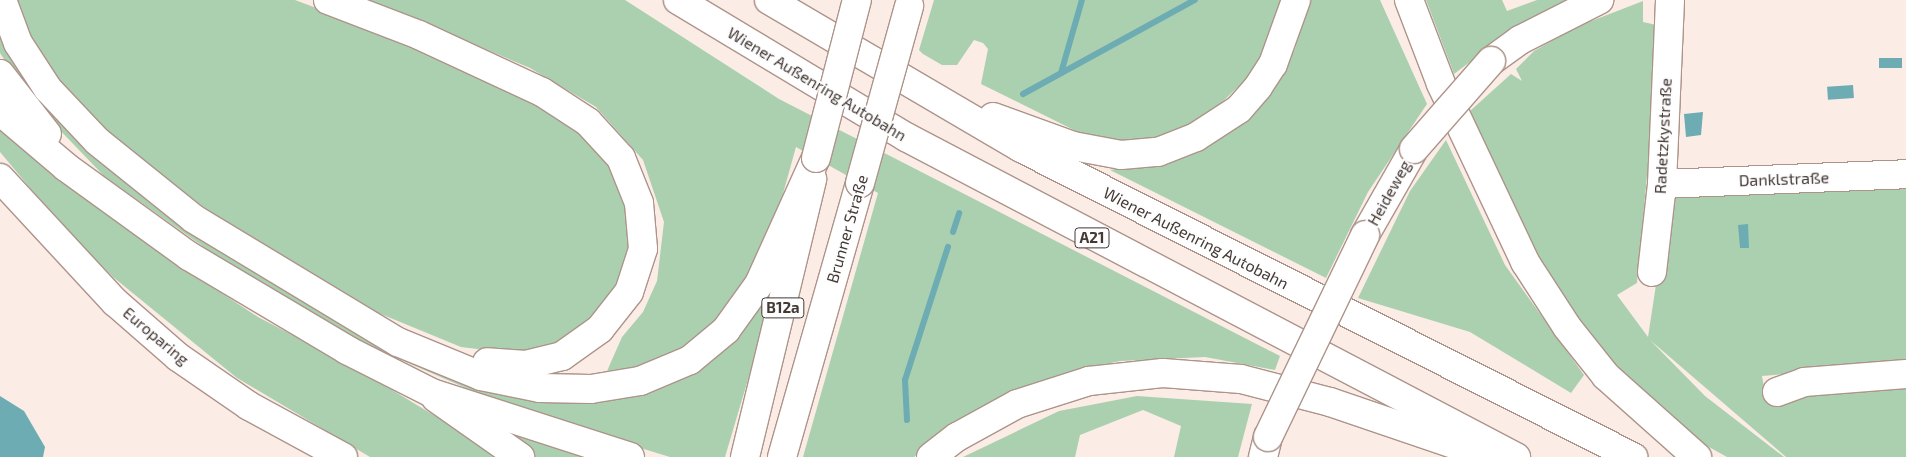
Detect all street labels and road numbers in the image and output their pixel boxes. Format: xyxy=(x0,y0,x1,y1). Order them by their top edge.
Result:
street label: Wiener Außenring Autobahn xyxy=(724,23,910,145)
street label: Radetzkystraße xyxy=(1650,78,1676,194)
street label: Heideweg xyxy=(1363,157,1415,229)
street label: Danklstraße xyxy=(1738,168,1830,190)
street label: Brunner Straße xyxy=(822,172,872,286)
street label: Wiener Außenring Autobahn xyxy=(1100,183,1292,293)
road number: A21 xyxy=(1074,226,1110,250)
road number: B12a xyxy=(760,296,806,320)
street label: Europaring xyxy=(119,303,193,369)

